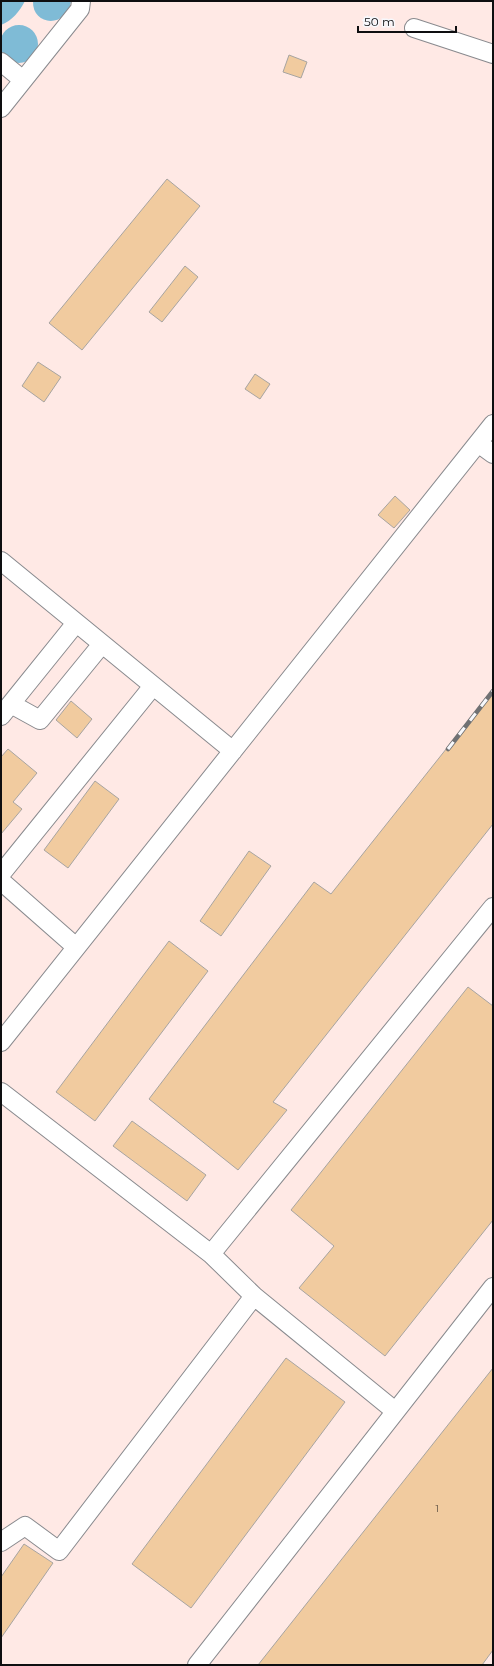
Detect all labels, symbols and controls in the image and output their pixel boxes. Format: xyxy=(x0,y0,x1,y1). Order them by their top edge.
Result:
scale bar xyxy=(358,8,456,34)
text: 50 m xyxy=(364,14,395,29)
house number: 1 xyxy=(435,1503,439,1514)

